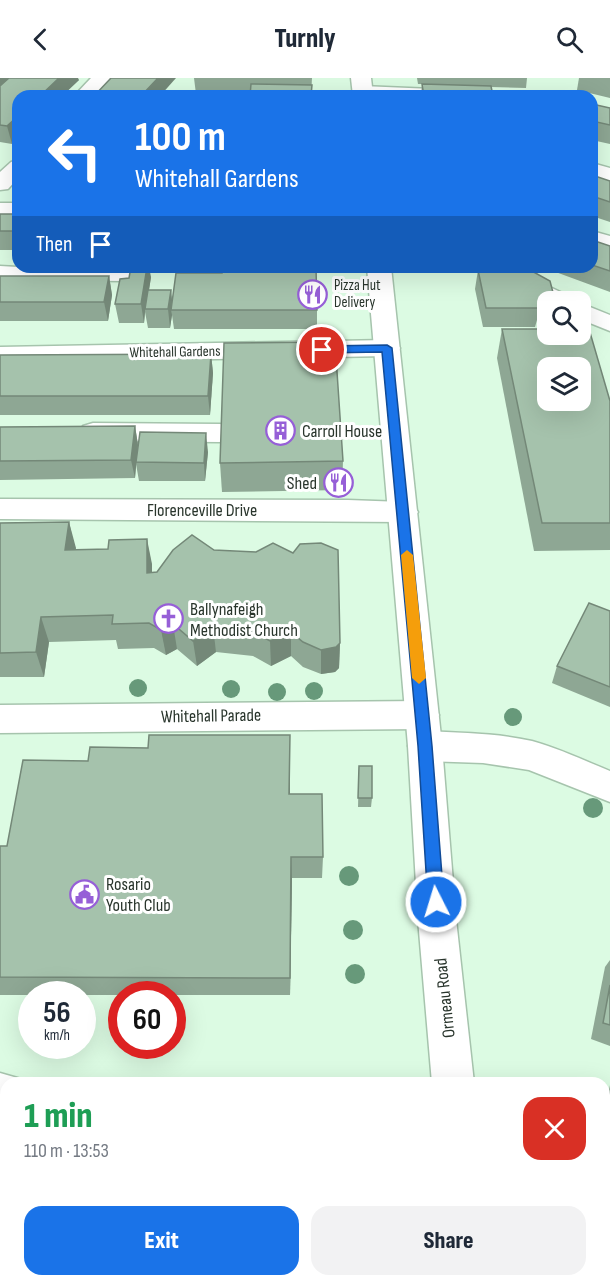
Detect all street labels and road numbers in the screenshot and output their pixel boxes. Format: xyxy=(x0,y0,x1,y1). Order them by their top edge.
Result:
street label: Whitehall Gardens xyxy=(129,342,221,362)
street label: Florenceville Drive xyxy=(147,500,257,521)
street label: Whitehall Parade xyxy=(161,705,261,727)
street label: Ormeau Road xyxy=(430,957,460,1039)

